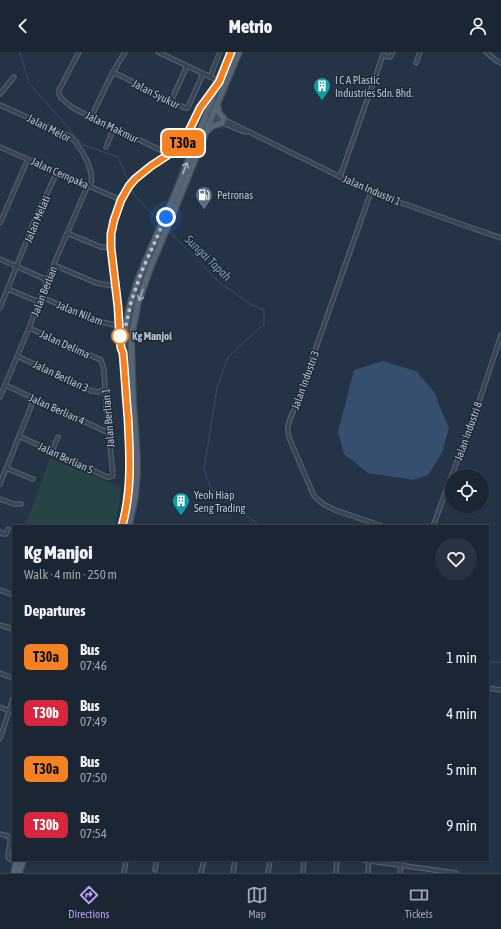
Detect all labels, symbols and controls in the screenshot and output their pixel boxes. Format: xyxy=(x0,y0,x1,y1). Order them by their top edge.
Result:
icon: back xyxy=(12,15,34,37)
icon: person xyxy=(467,15,489,37)
text: Metrio xyxy=(229,16,272,37)
place label: I C A Plastic Industries Sdn. Bhd. xyxy=(335,74,413,99)
building icon: I C A Plastic Industries Sdn. Bhd. xyxy=(312,76,332,101)
street label: Jalan Syukur xyxy=(130,77,182,111)
street label: Jalan Makmur xyxy=(84,109,141,145)
street label: Jalan Melor xyxy=(25,112,73,144)
line badge: T30a xyxy=(155,130,211,156)
text: T30a xyxy=(170,135,196,151)
street label: Jalan Cempaka xyxy=(29,155,91,191)
one-way arrow xyxy=(182,162,190,174)
street label: Jalan Industri 1 xyxy=(341,172,403,208)
fuel station icon: Petronas xyxy=(194,185,214,210)
place label: Petronas xyxy=(217,189,253,201)
street label: Jalan Melati xyxy=(22,194,52,244)
your location xyxy=(156,207,176,227)
water label: Sungai Tapah xyxy=(181,232,234,284)
street label: Jalan Berlian xyxy=(29,264,59,318)
one-way arrow xyxy=(137,288,144,301)
street label: Jalan Nilam xyxy=(55,298,105,328)
marker: Kg Manjoi xyxy=(111,327,129,345)
street label: Jalan Delima xyxy=(38,328,92,360)
place label: Kg Manjoi xyxy=(132,330,172,342)
street label: Jalan Industri 3 xyxy=(289,349,321,411)
street label: Jalan Berlian 3 xyxy=(31,358,91,394)
street label: Jalan Berlian 1 xyxy=(99,388,117,448)
street label: Jalan Berlian 4 xyxy=(27,391,87,427)
street label: Jalan Industri 8 xyxy=(452,400,484,462)
street label: Jalan Berlian 5 xyxy=(36,440,96,476)
map controls xyxy=(445,469,489,513)
button: locate xyxy=(445,469,489,513)
place label: Yeoh Hiap Seng Trading xyxy=(194,489,246,514)
building icon: Yeoh Hiap Seng Trading xyxy=(171,491,191,516)
button: heart xyxy=(435,538,477,580)
text: Kg Manjoi xyxy=(24,541,93,563)
text: Walk · 4 min · 250 m xyxy=(24,567,117,582)
text: Departures xyxy=(24,602,86,619)
text: Bus xyxy=(80,641,100,658)
text: T30a xyxy=(33,649,59,665)
text: 1 min xyxy=(446,649,477,666)
text: 07:46 xyxy=(80,658,107,673)
text: Bus xyxy=(80,697,100,714)
text: T30b xyxy=(33,705,59,721)
text: 4 min xyxy=(446,705,477,722)
text: 07:49 xyxy=(80,714,107,729)
text: Bus xyxy=(80,753,100,770)
text: T30a xyxy=(33,761,59,777)
text: 5 min xyxy=(446,761,477,778)
text: 07:50 xyxy=(80,770,107,785)
text: Bus xyxy=(80,809,100,826)
text: T30b xyxy=(33,817,59,833)
text: 9 min xyxy=(446,817,477,834)
text: 07:54 xyxy=(80,826,107,841)
tab: Directions xyxy=(68,884,109,920)
tab: Map xyxy=(246,884,268,920)
tab: Tickets xyxy=(405,884,433,920)

